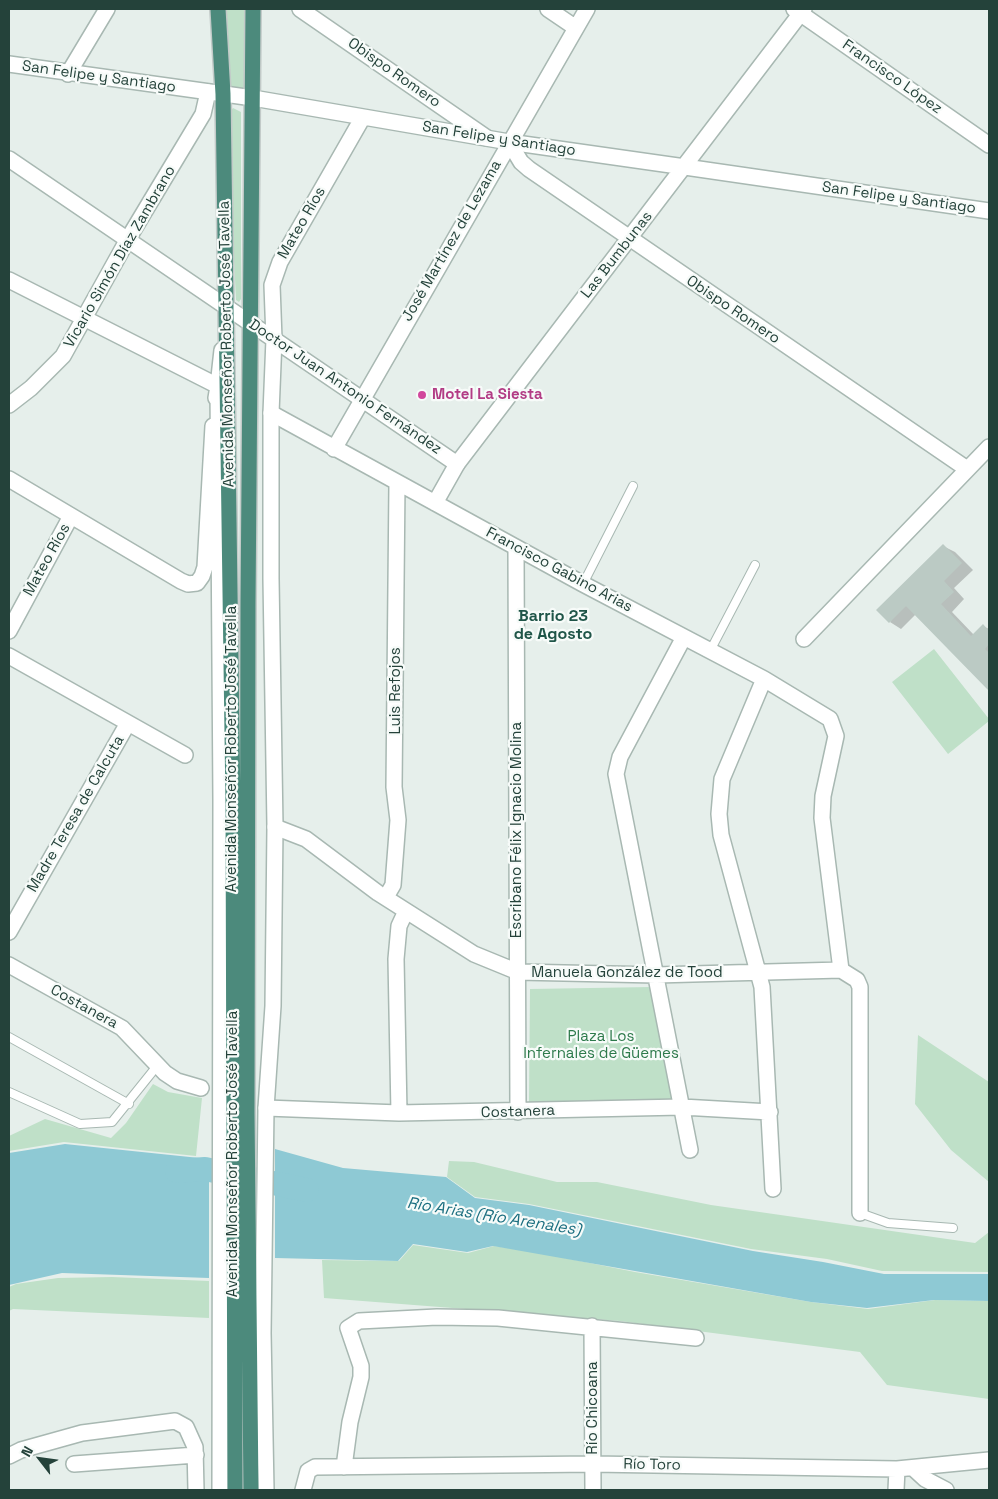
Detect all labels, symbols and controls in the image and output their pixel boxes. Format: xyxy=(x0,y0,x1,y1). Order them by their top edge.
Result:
street label: Obispo Romero xyxy=(344,34,444,112)
street label: Francisco López xyxy=(839,36,945,118)
street label: San Felipe y Santiago xyxy=(21,57,177,97)
street label: San Felipe y Santiago xyxy=(421,118,577,160)
street label: José Martínez de Lezama xyxy=(399,157,505,325)
street label: Vicario Simón Díaz Zambrano xyxy=(60,163,180,351)
street label: San Felipe y Santiago xyxy=(821,178,977,218)
street label: Mateo Ríos xyxy=(274,184,330,262)
street label: Avenida Monseñor Roberto José Tavella xyxy=(216,201,238,487)
street label: Las Bumbunas xyxy=(578,208,656,302)
street label: Obispo Romero xyxy=(683,272,783,348)
street label: Doctor Juan Antonio Fernández xyxy=(245,316,445,458)
place label: Motel La Siesta xyxy=(432,386,543,404)
marker: Motel La Siesta xyxy=(416,389,428,401)
street label: Mateo Ríos xyxy=(20,521,74,599)
street label: Francisco Gabino Arias xyxy=(483,524,635,616)
street label: Avenida Monseñor Roberto José Tavella xyxy=(223,606,241,892)
district label: Barrio 23 de Agosto xyxy=(514,607,592,645)
street label: Luis Refojos xyxy=(387,647,405,735)
street label: Escribano Félix Ignacio Molina xyxy=(508,722,526,938)
street label: Madre Teresa de Calcuta xyxy=(24,732,128,896)
street label: Manuela González de Tood xyxy=(531,964,723,982)
street label: Costanera xyxy=(47,981,121,1033)
street label: Avenida Monseñor Roberto José Tavella xyxy=(224,1011,242,1297)
park label: Plaza Los Infernales de Güemes xyxy=(523,1028,679,1063)
street label: Costanera xyxy=(481,1102,555,1122)
water label: Río Arias (Río Arenales) xyxy=(406,1194,582,1240)
street label: Río Chicoana xyxy=(584,1361,602,1455)
north arrow xyxy=(15,1434,65,1484)
text: N xyxy=(17,1443,37,1460)
street label: Río Toro xyxy=(623,1455,681,1475)

